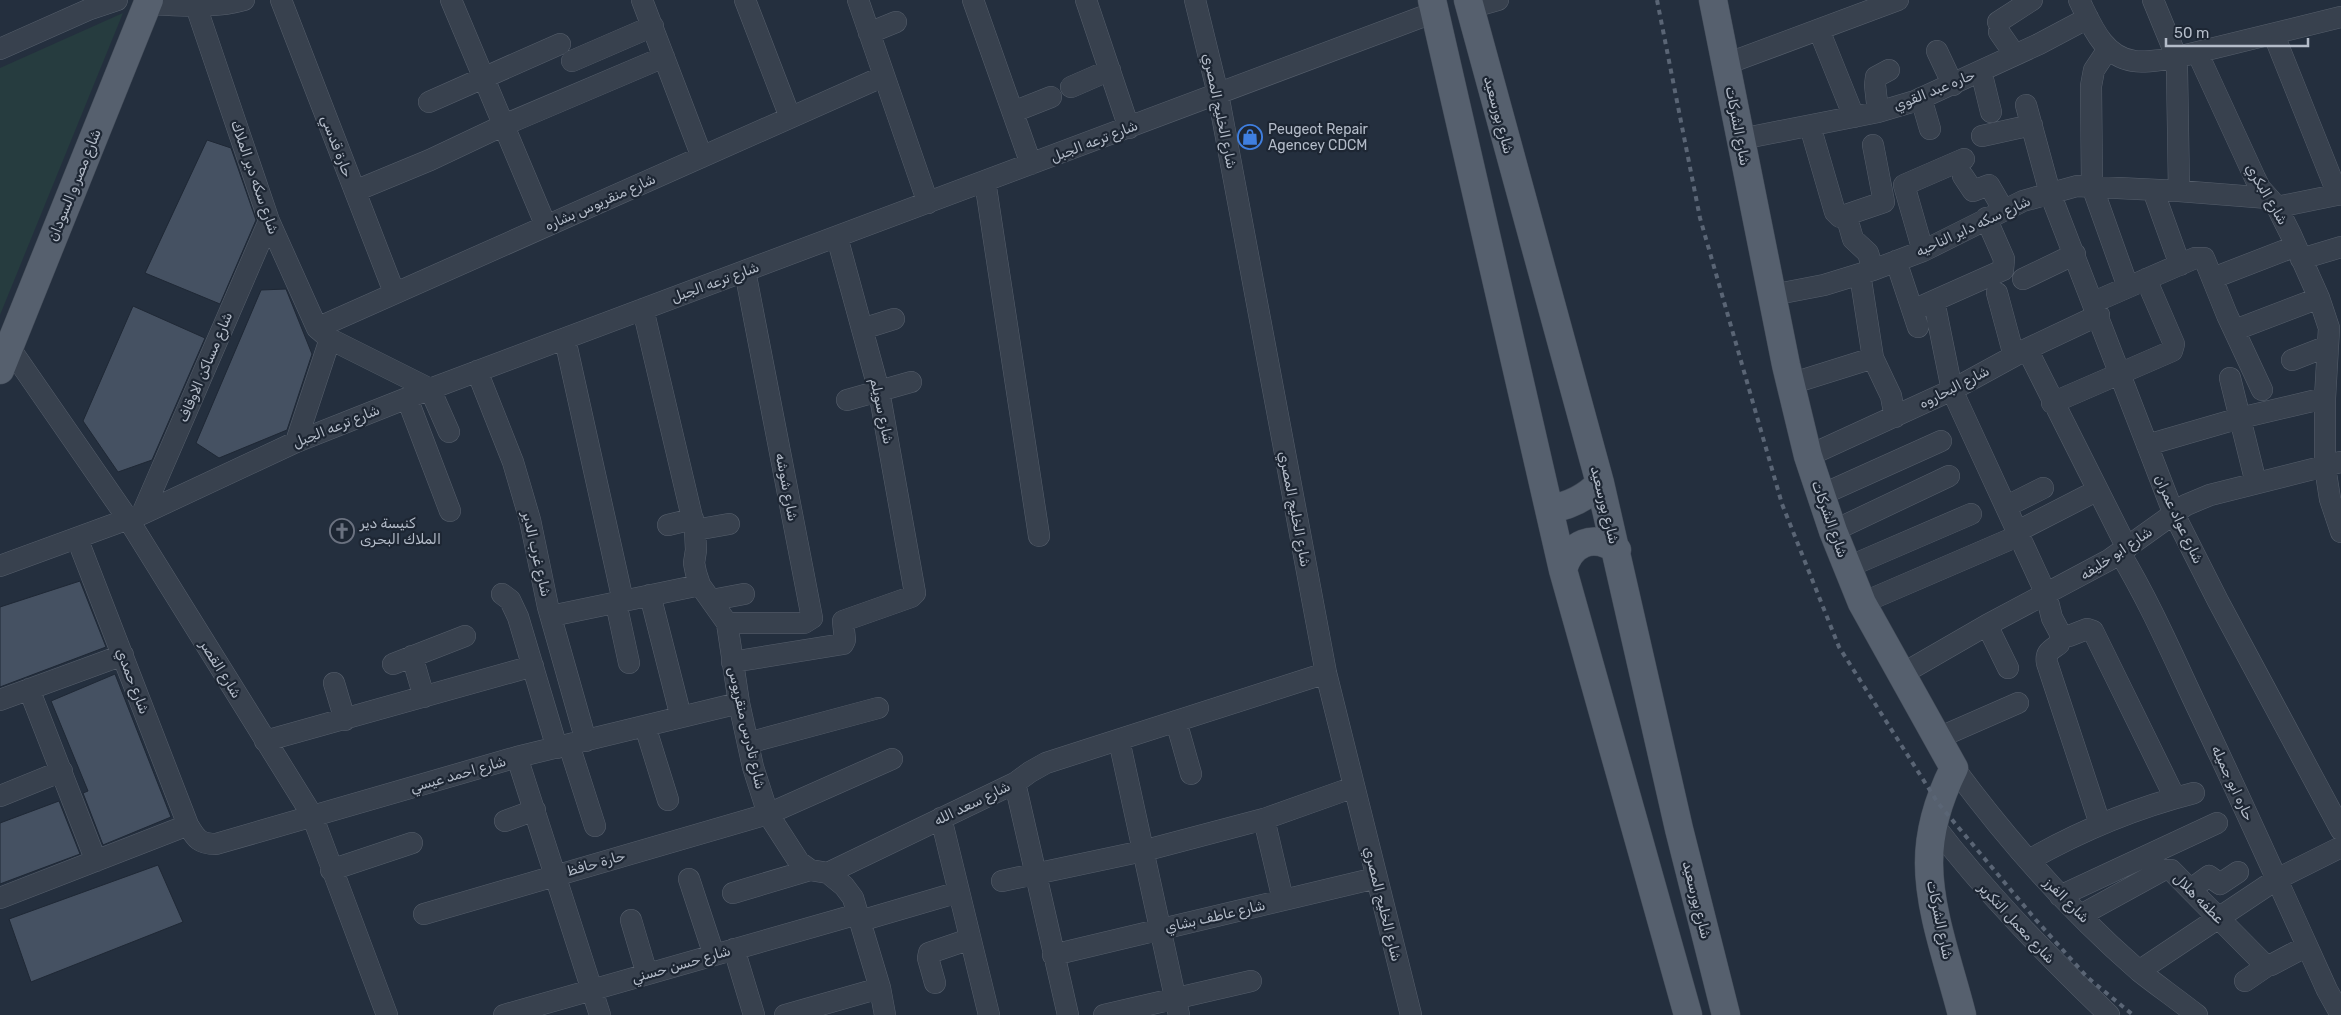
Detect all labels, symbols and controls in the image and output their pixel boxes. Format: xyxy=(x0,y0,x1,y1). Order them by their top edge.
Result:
scale bar xyxy=(2166,15,2308,47)
text: 50 m xyxy=(2174,24,2209,42)
street label: شارع الخليج المصري xyxy=(1197,52,1240,171)
street label: حاره عبد القوي xyxy=(1891,66,1978,116)
street label: شارع بورسعيد xyxy=(1478,75,1517,156)
street label: شارع الشركات xyxy=(1720,85,1754,168)
street label: حارة قدسي xyxy=(315,113,356,180)
street label: شارع ترعه الجبل xyxy=(1048,117,1141,168)
street label: شارع سكه دير الملاك xyxy=(225,118,282,237)
place label: Peugeot Repair Agencey CDCM xyxy=(1268,121,1369,154)
shop icon: Peugeot Repair Agencey CDCM xyxy=(1237,124,1263,150)
street label: شارع مصر و السودان xyxy=(44,127,107,244)
street label: شارع البكري xyxy=(2240,161,2291,229)
street label: شارع منقريوس بشاره xyxy=(542,170,659,236)
street label: شارع سكه داير الناحيه xyxy=(1913,192,2034,262)
street label: شارع ترعه الجبل xyxy=(669,259,762,308)
street label: شارع مساكن الاوقاف xyxy=(175,310,238,426)
street label: شارع البحاروه xyxy=(1916,362,1993,414)
street label: شارع سويلم xyxy=(864,376,897,446)
street label: شارع ترعه الجبل xyxy=(290,401,383,454)
street label: شارع الخليج المصري xyxy=(1273,450,1314,569)
street label: شارع شوشه xyxy=(770,452,801,523)
street label: شارع بورسعيد xyxy=(1585,464,1622,546)
street label: شارع عواد عمران xyxy=(2149,472,2207,567)
street label: شارع الشركات xyxy=(1806,478,1851,561)
street label: شارع غرب الدير xyxy=(516,509,555,599)
place label: كنيسة دير الملاك البحرى xyxy=(359,515,441,548)
church icon: كنيسة دير الملاك البحرى xyxy=(329,518,355,544)
street label: شارع ابو خليفه xyxy=(2077,523,2157,585)
street label: شارع القصر xyxy=(194,636,245,702)
street label: شارع حمدي xyxy=(110,646,153,717)
street label: شارع تادرس منقريوس xyxy=(722,665,769,792)
street label: حاره ابو جميله xyxy=(2208,743,2258,824)
street label: شارع احمد عيسي xyxy=(408,753,509,798)
street label: شارع سعد الله xyxy=(931,778,1014,831)
street label: شارع الخليج المصري xyxy=(1358,845,1405,964)
street label: حارة حافظ xyxy=(565,847,628,880)
street label: شارع بورسعيد xyxy=(1677,859,1714,941)
street label: عطفه هلال xyxy=(2170,869,2228,928)
street label: شارع الفرز xyxy=(2038,873,2093,928)
street label: شارع الشركات xyxy=(1921,879,1956,962)
street label: شارع معمل التكرير xyxy=(1973,879,2058,969)
street label: شارع عاطف بشاي xyxy=(1163,897,1268,938)
street label: شارع حسن حسني xyxy=(630,942,733,989)

